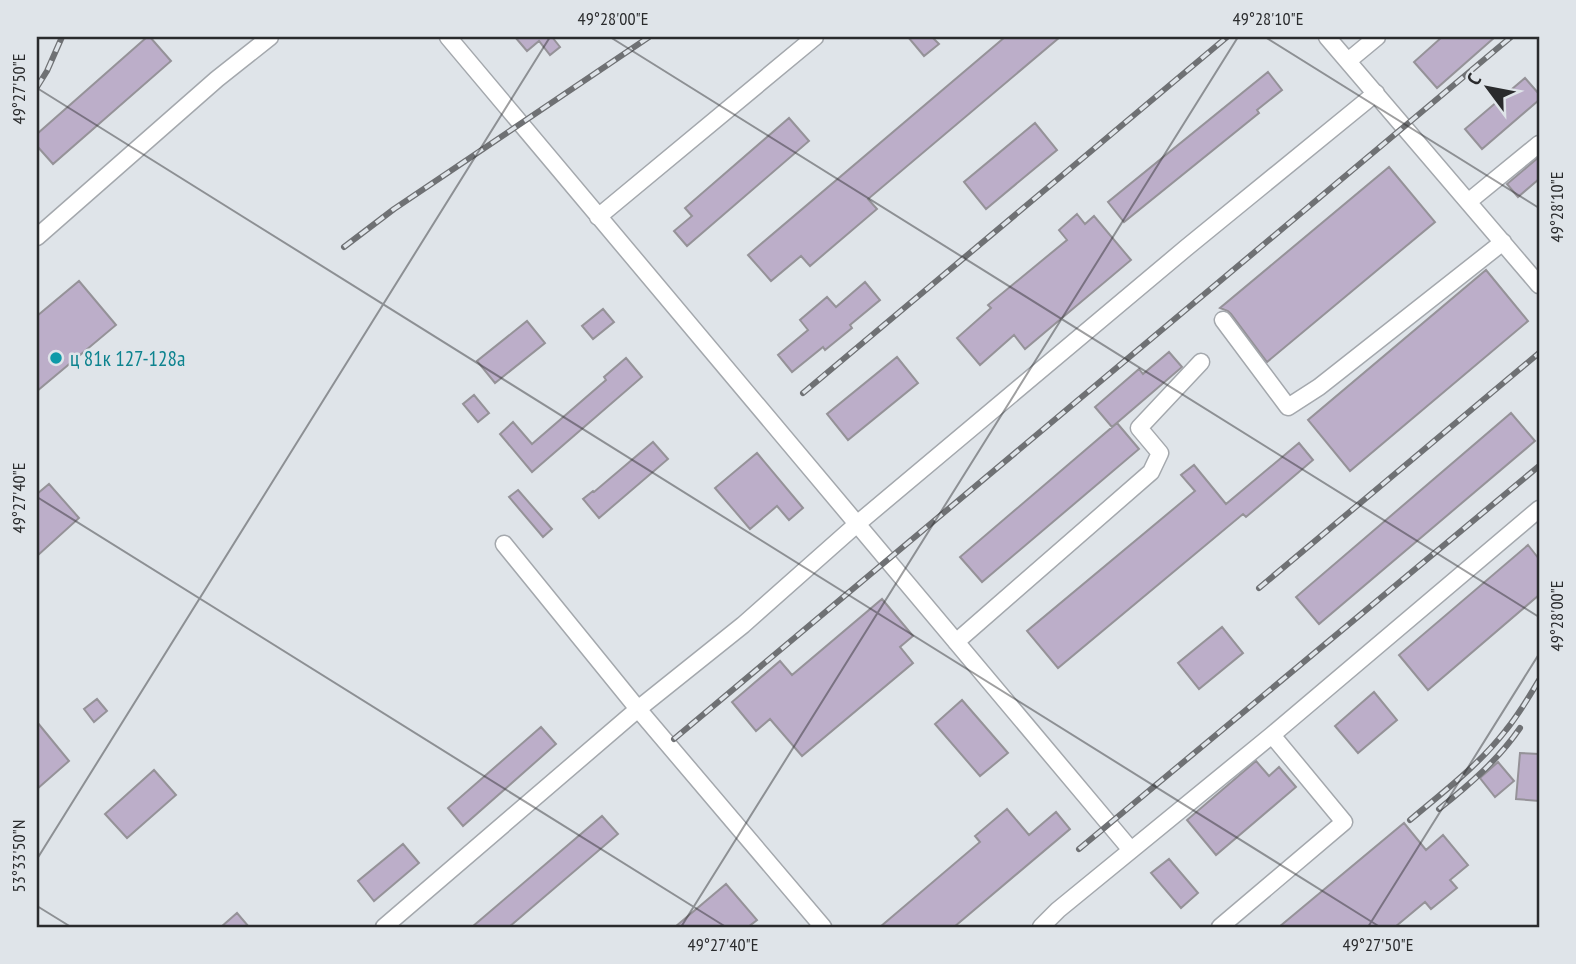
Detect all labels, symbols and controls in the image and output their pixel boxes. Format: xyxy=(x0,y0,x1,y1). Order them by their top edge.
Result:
text: 49°28'00"E xyxy=(578,7,648,30)
text: 49°28'10"E xyxy=(1233,7,1303,30)
north arrow xyxy=(1454,52,1524,122)
text: 49°27'50"E xyxy=(7,54,30,124)
text: С xyxy=(1461,69,1486,89)
text: 49°28'10"E xyxy=(1545,172,1568,242)
place label: ц 81к 127-128а xyxy=(70,345,185,372)
marker: ц 81к 127-128а xyxy=(48,350,64,366)
text: 49°27'40"E xyxy=(7,463,30,533)
text: 49°28'00"E xyxy=(1545,581,1568,651)
text: 53°33'50"N xyxy=(7,820,30,892)
text: 49°27'40"E xyxy=(688,933,758,956)
text: 49°27'50"E xyxy=(1343,933,1413,956)

